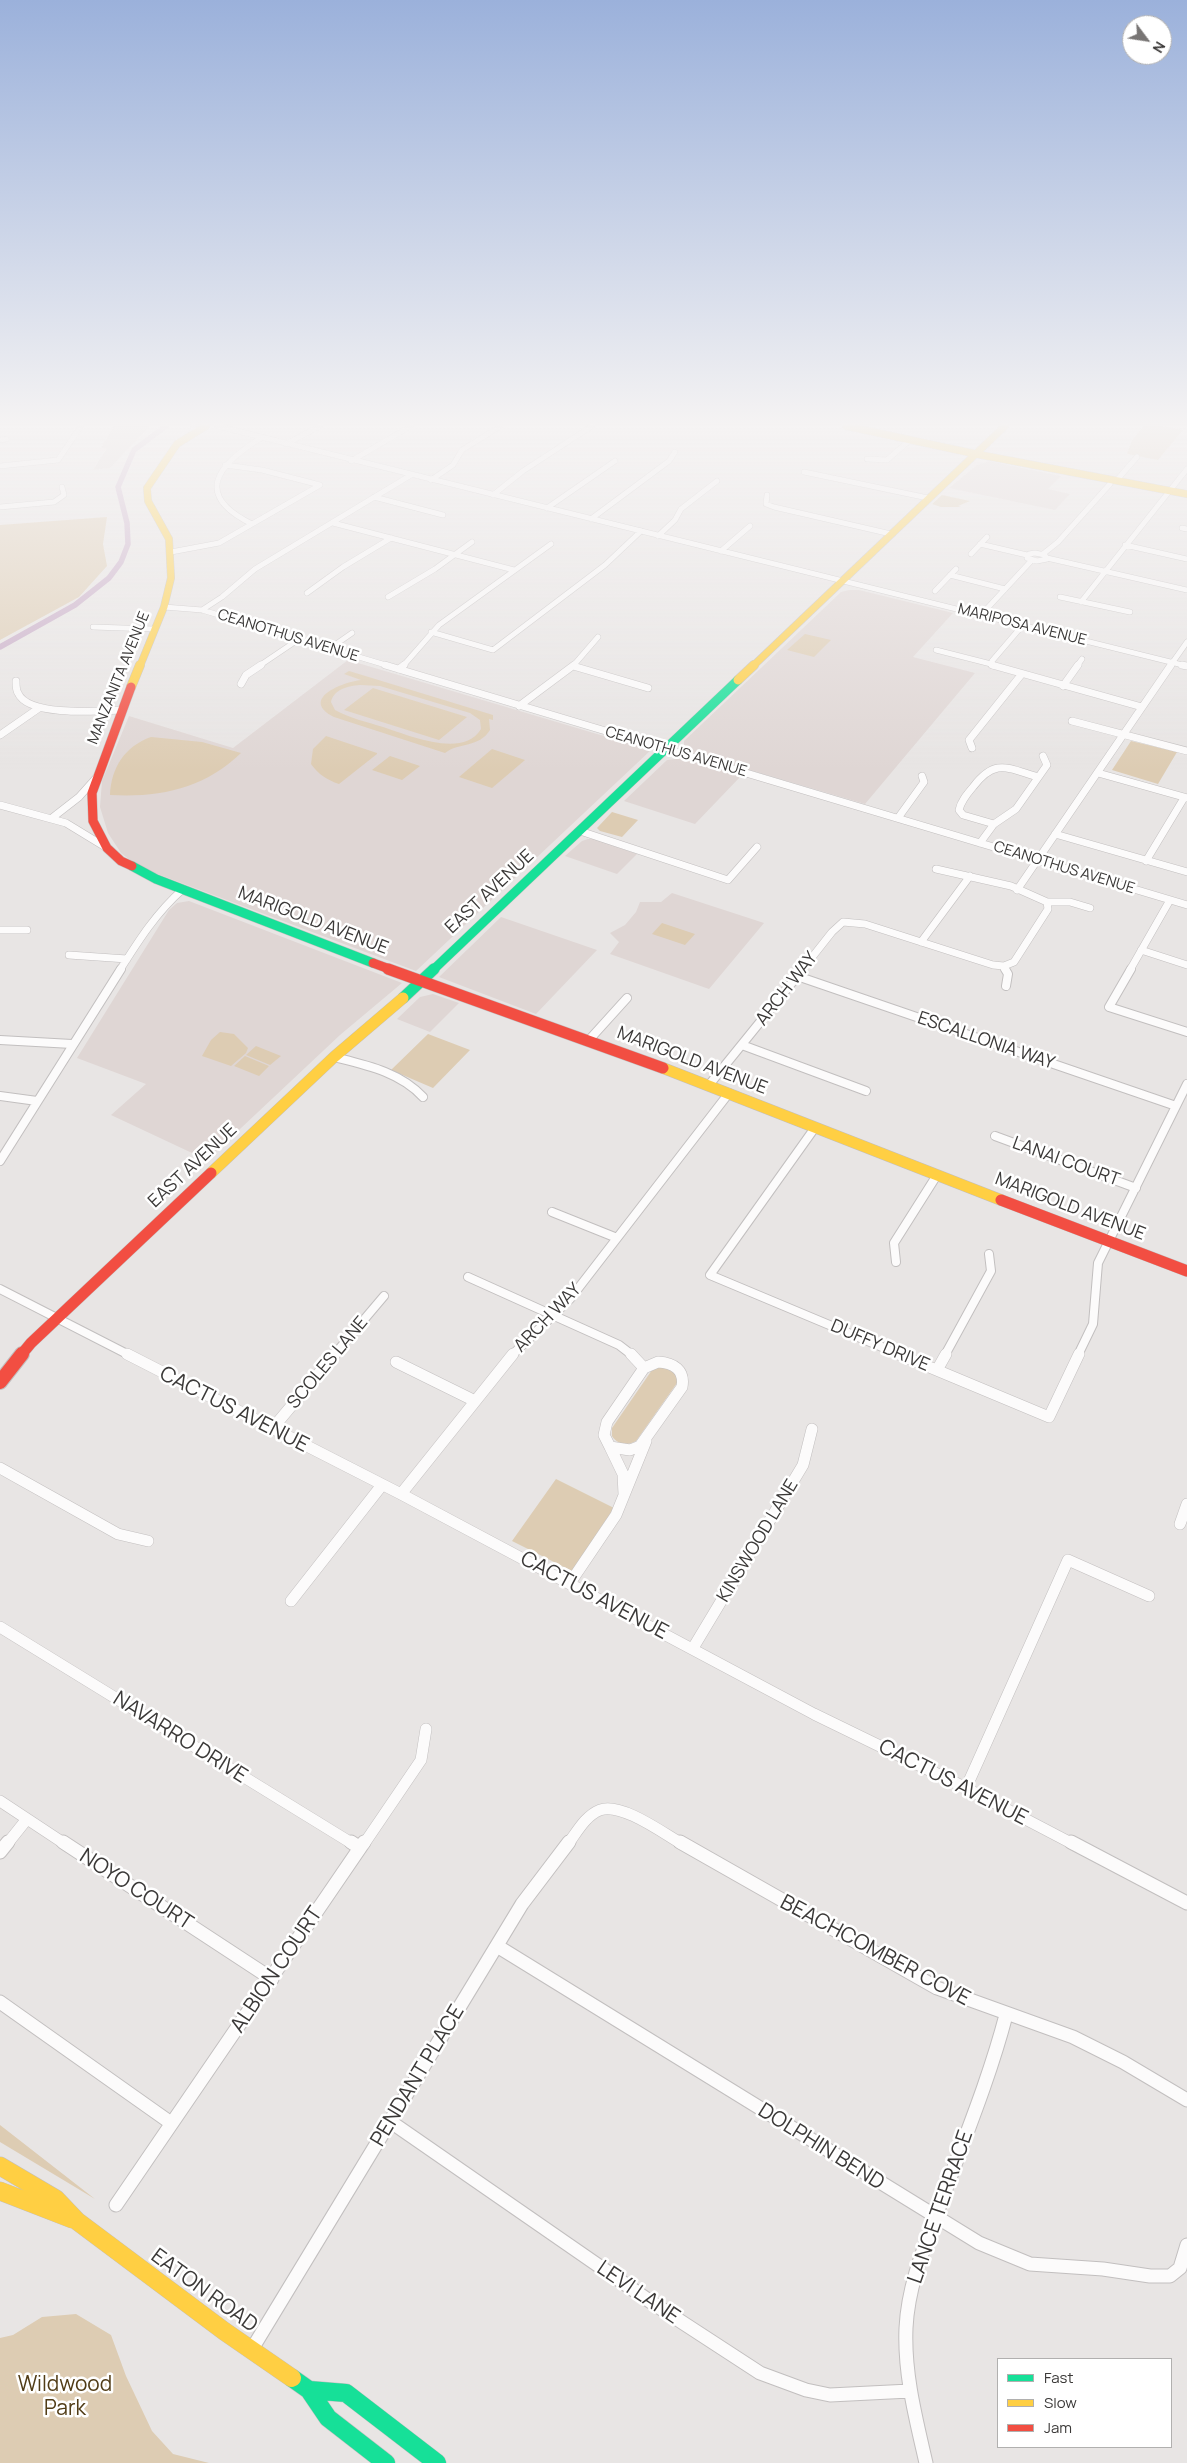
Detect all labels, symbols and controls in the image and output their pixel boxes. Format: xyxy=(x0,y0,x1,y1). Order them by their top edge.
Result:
north arrow xyxy=(1122,15,1172,65)
text: N xyxy=(1149,38,1170,57)
street label: MARIPOSA AVENUE xyxy=(956,600,1088,650)
street label: CEANOTHUS AVENUE xyxy=(215,606,361,666)
street label: MANZANITA AVENUE xyxy=(84,609,154,747)
street label: CEANOTHUS AVENUE xyxy=(603,723,749,781)
street label: CEANOTHUS AVENUE xyxy=(991,838,1137,898)
street label: EAST AVENUE xyxy=(441,845,539,939)
street label: MARIGOLD AVENUE xyxy=(235,882,391,960)
street label: ARCH WAY xyxy=(752,948,822,1030)
street label: ESCALLONIA WAY xyxy=(915,1007,1057,1075)
street label: MARIGOLD AVENUE xyxy=(614,1022,770,1100)
street label: EAST AVENUE xyxy=(144,1119,242,1213)
street label: LANAI COURT xyxy=(1009,1133,1123,1191)
street label: MARIGOLD AVENUE xyxy=(992,1168,1148,1246)
street label: ARCH WAY xyxy=(510,1279,586,1357)
street label: SCOLES LANE xyxy=(283,1312,373,1414)
street label: DUFFY DRIVE xyxy=(827,1316,933,1376)
street label: CACTUS AVENUE xyxy=(155,1362,313,1458)
street label: KINSWOOD LANE xyxy=(713,1476,803,1606)
street label: CACTUS AVENUE xyxy=(516,1546,672,1646)
street label: NAVARRO DRIVE xyxy=(108,1687,252,1789)
street label: CACTUS AVENUE xyxy=(874,1735,1032,1831)
street label: NOYO COURT xyxy=(75,1844,197,1936)
street label: BEACHCOMBER COVE xyxy=(776,1890,974,2012)
street label: ALBION COURT xyxy=(226,1902,328,2038)
street label: PENDANT PLACE xyxy=(366,2001,470,2151)
street label: DOLPHIN BEND xyxy=(753,2098,889,2196)
street label: LANCE TERRACE xyxy=(903,2127,979,2287)
street label: EATON ROAD xyxy=(146,2244,262,2338)
street label: LEVI LANE xyxy=(592,2256,684,2330)
legend xyxy=(997,2358,1172,2448)
text: Fast xyxy=(1044,2367,1073,2388)
park label: Wildwood Park xyxy=(18,2372,112,2422)
text: Slow xyxy=(1044,2392,1077,2413)
text: Jam xyxy=(1044,2417,1072,2438)

